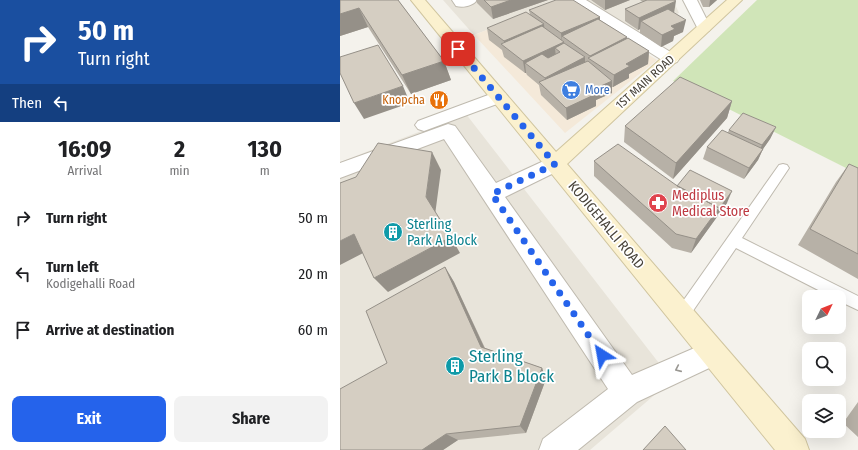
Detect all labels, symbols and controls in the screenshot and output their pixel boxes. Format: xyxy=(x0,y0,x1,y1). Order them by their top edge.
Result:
text: 50 m xyxy=(78,14,134,47)
icon: right xyxy=(12,16,64,68)
pin xyxy=(441,32,475,66)
icon: arrive xyxy=(447,38,469,60)
text: Turn right xyxy=(78,48,150,70)
street label: 1ST MAIN ROAD xyxy=(613,52,677,112)
supermarket icon: More xyxy=(560,79,582,101)
place label: More xyxy=(585,83,610,97)
restaurant icon: Knopcha xyxy=(428,89,450,111)
icon: left xyxy=(50,92,72,114)
place label: Knopcha xyxy=(382,93,425,107)
text: Then xyxy=(12,94,42,112)
text: 16:09 xyxy=(58,135,111,163)
text: 2 xyxy=(174,135,185,163)
text: 130 xyxy=(247,135,282,163)
text: Arrival xyxy=(67,163,102,178)
text: min xyxy=(169,163,190,178)
text: m xyxy=(260,163,270,178)
street label: KODIGEHALLI ROAD xyxy=(564,178,648,272)
place label: Mediplus Medical Store xyxy=(672,187,750,220)
pharmacy icon: Mediplus Medical Store xyxy=(647,192,669,214)
icon: right xyxy=(12,207,34,229)
text: Turn right xyxy=(46,209,107,227)
text: 50 m xyxy=(298,209,328,227)
place label: Sterling Park A Block xyxy=(407,216,477,249)
building icon: Sterling Park A Block xyxy=(382,221,404,243)
text: Turn left xyxy=(46,258,99,276)
icon: left xyxy=(12,263,34,285)
text: 20 m xyxy=(299,265,328,283)
text: Kodigehalli Road xyxy=(46,276,135,291)
north arrow xyxy=(802,290,846,334)
map controls xyxy=(802,290,846,438)
icon: arrive xyxy=(12,319,34,341)
text: Arrive at destination xyxy=(46,321,174,339)
text: 60 m xyxy=(298,321,328,339)
position arrow xyxy=(581,334,623,376)
button: search xyxy=(802,342,846,386)
place label: Sterling Park B block xyxy=(469,346,554,387)
building icon: Sterling Park B block xyxy=(444,355,466,377)
one-way arrow xyxy=(674,365,681,373)
button: layers xyxy=(802,394,846,438)
button: Exit xyxy=(12,396,166,442)
button: Share xyxy=(174,396,328,442)

